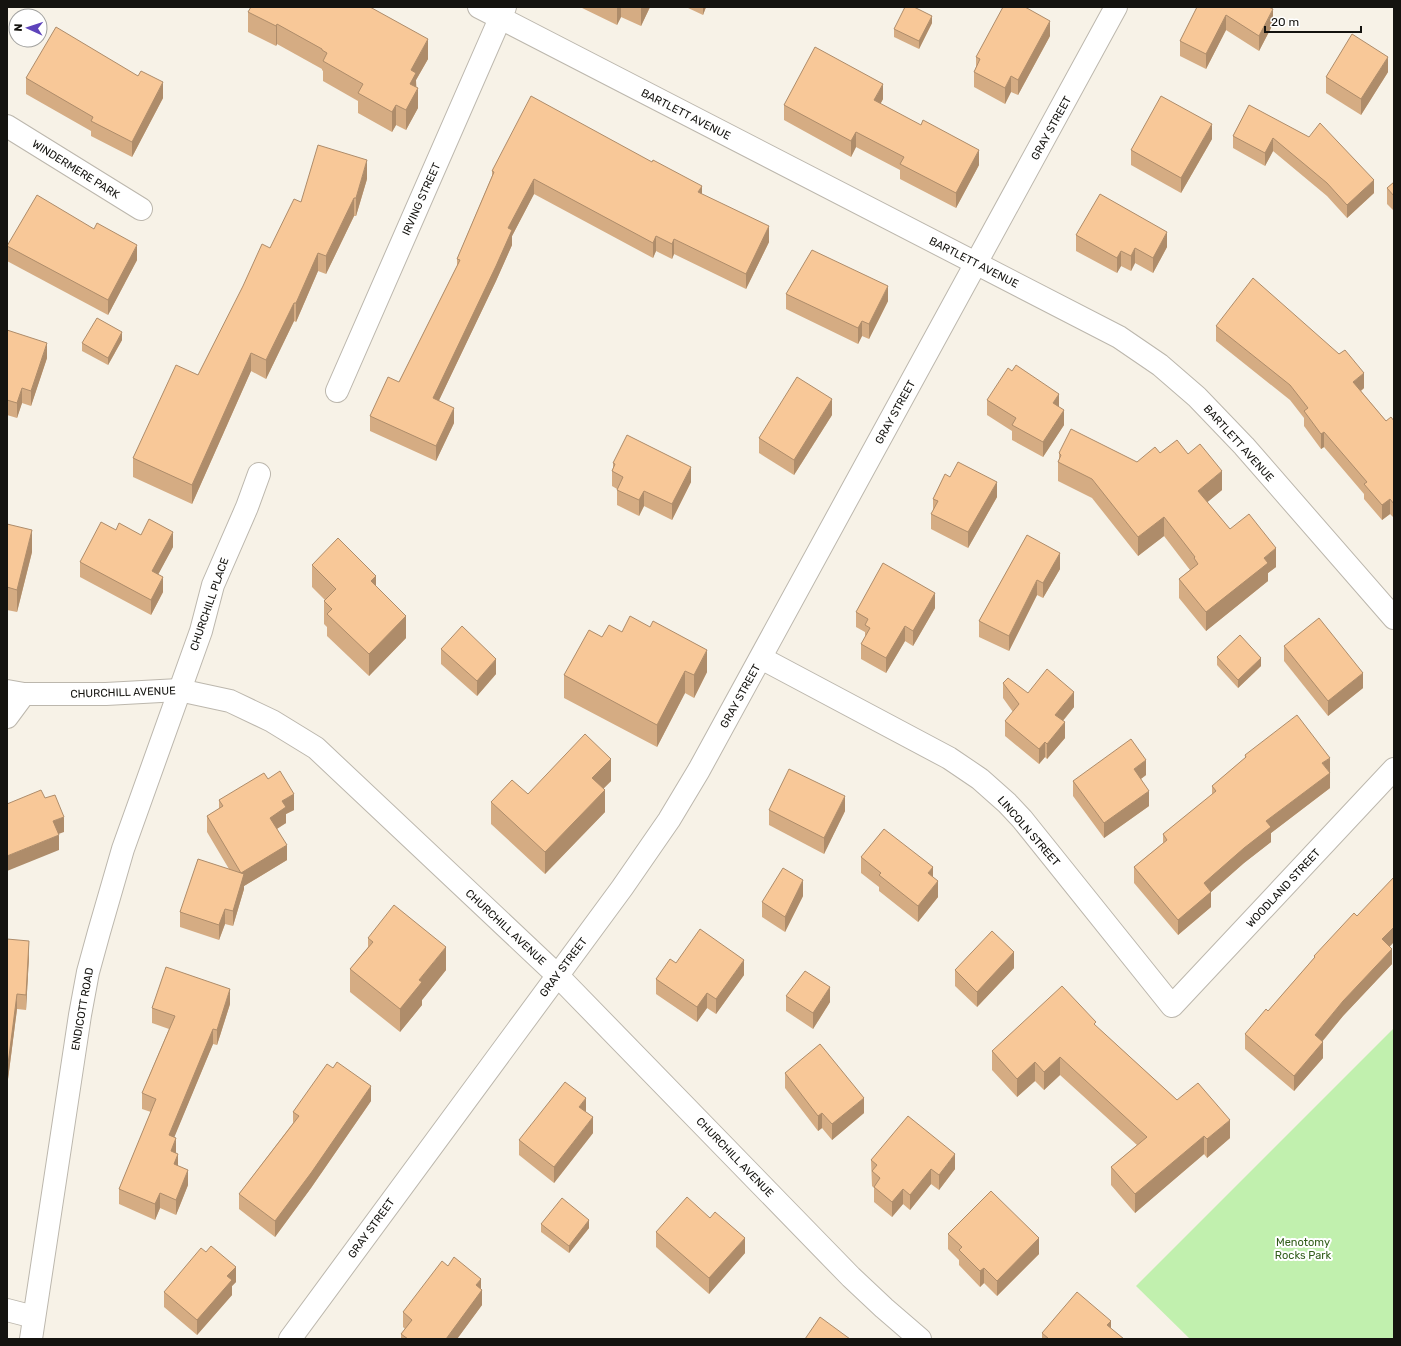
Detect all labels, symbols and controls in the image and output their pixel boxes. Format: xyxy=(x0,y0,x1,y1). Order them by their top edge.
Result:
north arrow xyxy=(8,8,48,48)
scale bar xyxy=(1265,8,1361,34)
text: 20 m xyxy=(1271,15,1299,29)
text: N xyxy=(12,23,25,32)
street label: BARTLETT AVENUE xyxy=(639,86,733,143)
street label: GRAY STREET xyxy=(1029,94,1075,162)
street label: WINDERMERE PARK xyxy=(30,137,122,202)
street label: IRVING STREET xyxy=(400,160,444,237)
street label: BARTLETT AVENUE xyxy=(927,234,1021,291)
street label: GRAY STREET xyxy=(873,378,919,446)
street label: BARTLETT AVENUE xyxy=(1201,402,1277,485)
street label: CHURCHILL PLACE xyxy=(187,556,232,652)
street label: GRAY STREET xyxy=(718,662,764,730)
street label: CHURCHILL AVENUE xyxy=(70,684,176,701)
street label: LINCOLN STREET xyxy=(995,794,1063,869)
street label: WOODLAND STREET xyxy=(1244,846,1324,930)
street label: CHURCHILL AVENUE xyxy=(463,887,549,968)
street label: GRAY STREET xyxy=(537,935,590,999)
street label: ENDICOTT ROAD xyxy=(69,967,96,1052)
street label: CHURCHILL AVENUE xyxy=(693,1115,776,1200)
street label: GRAY STREET xyxy=(345,1195,398,1261)
park label: Menotomy Rocks Park xyxy=(1275,1236,1331,1262)

